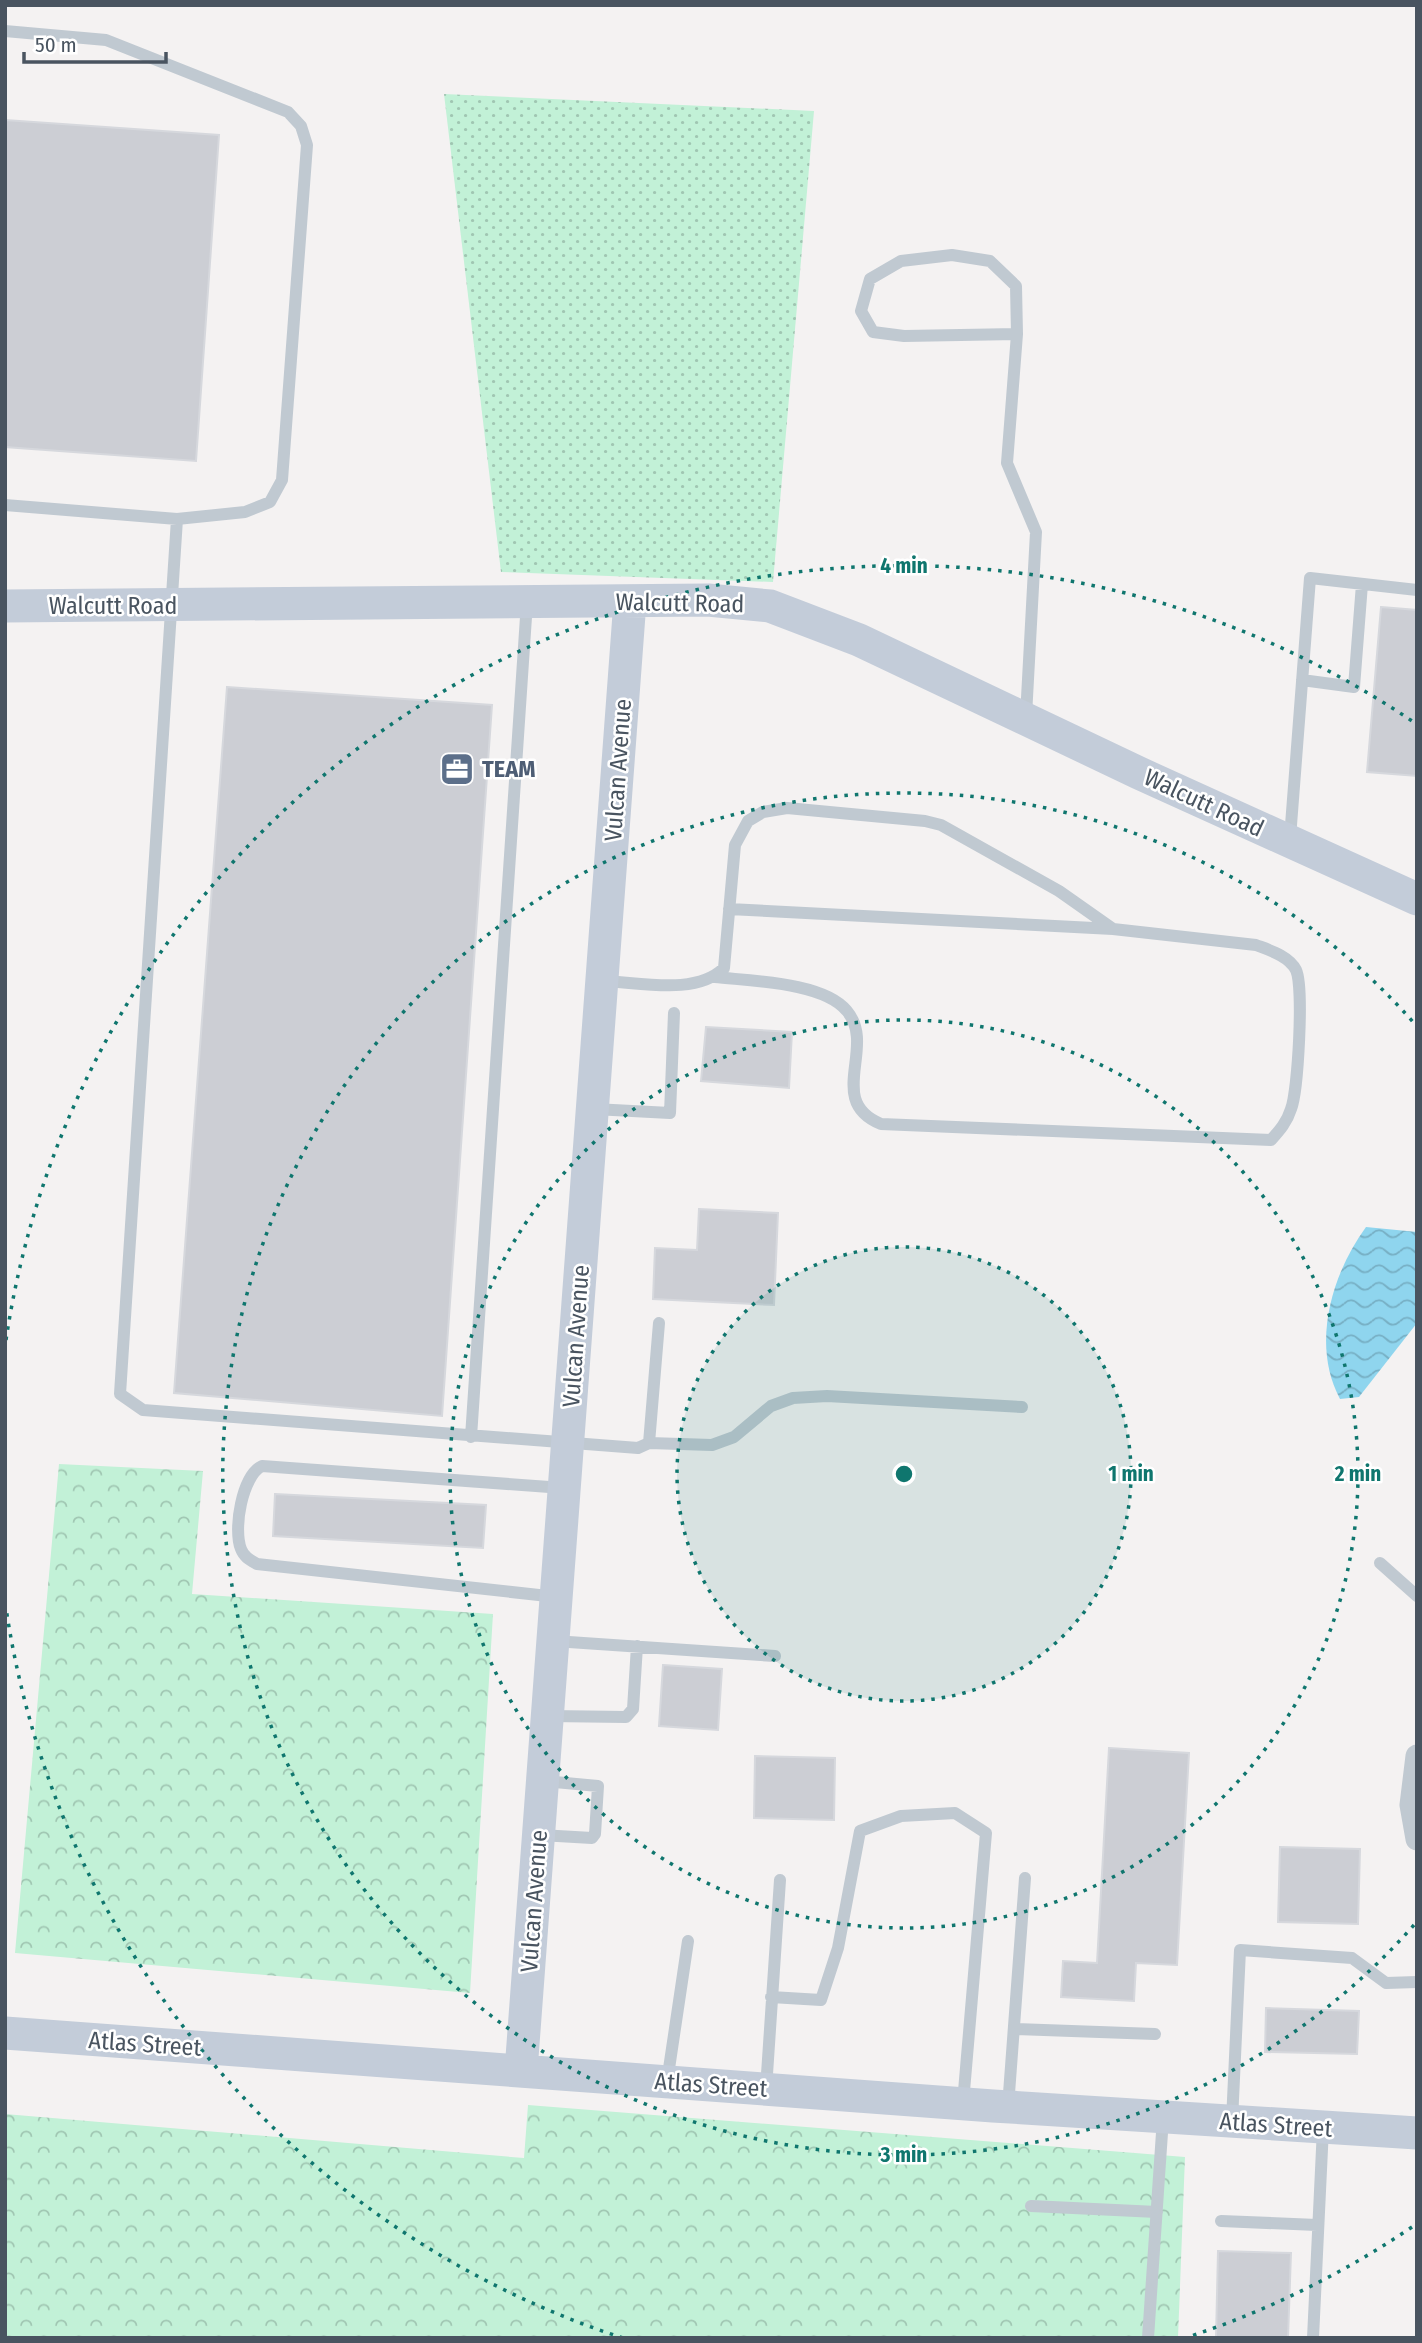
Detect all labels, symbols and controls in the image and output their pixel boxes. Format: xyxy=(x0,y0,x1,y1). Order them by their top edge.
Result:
scale bar xyxy=(24,21,166,65)
text: 50 m xyxy=(35,32,77,58)
text: 4 min xyxy=(880,553,928,579)
street label: Walcutt Road xyxy=(615,588,745,618)
street label: Walcutt Road xyxy=(49,592,177,620)
street label: Vulcan Avenue xyxy=(599,698,637,842)
office icon: TEAM xyxy=(438,750,476,788)
place label: TEAM xyxy=(482,755,535,783)
street label: Walcutt Road xyxy=(1140,763,1268,843)
street label: Vulcan Avenue xyxy=(557,1264,595,1408)
text: 1 min xyxy=(1108,1461,1154,1487)
text: 2 min xyxy=(1334,1461,1381,1487)
centre of rings xyxy=(892,1462,916,1486)
street label: Vulcan Avenue xyxy=(515,1829,553,1973)
street label: Atlas Street xyxy=(88,2026,202,2062)
street label: Atlas Street xyxy=(654,2067,768,2103)
street label: Atlas Street xyxy=(1219,2107,1333,2143)
text: 3 min xyxy=(880,2142,927,2168)

